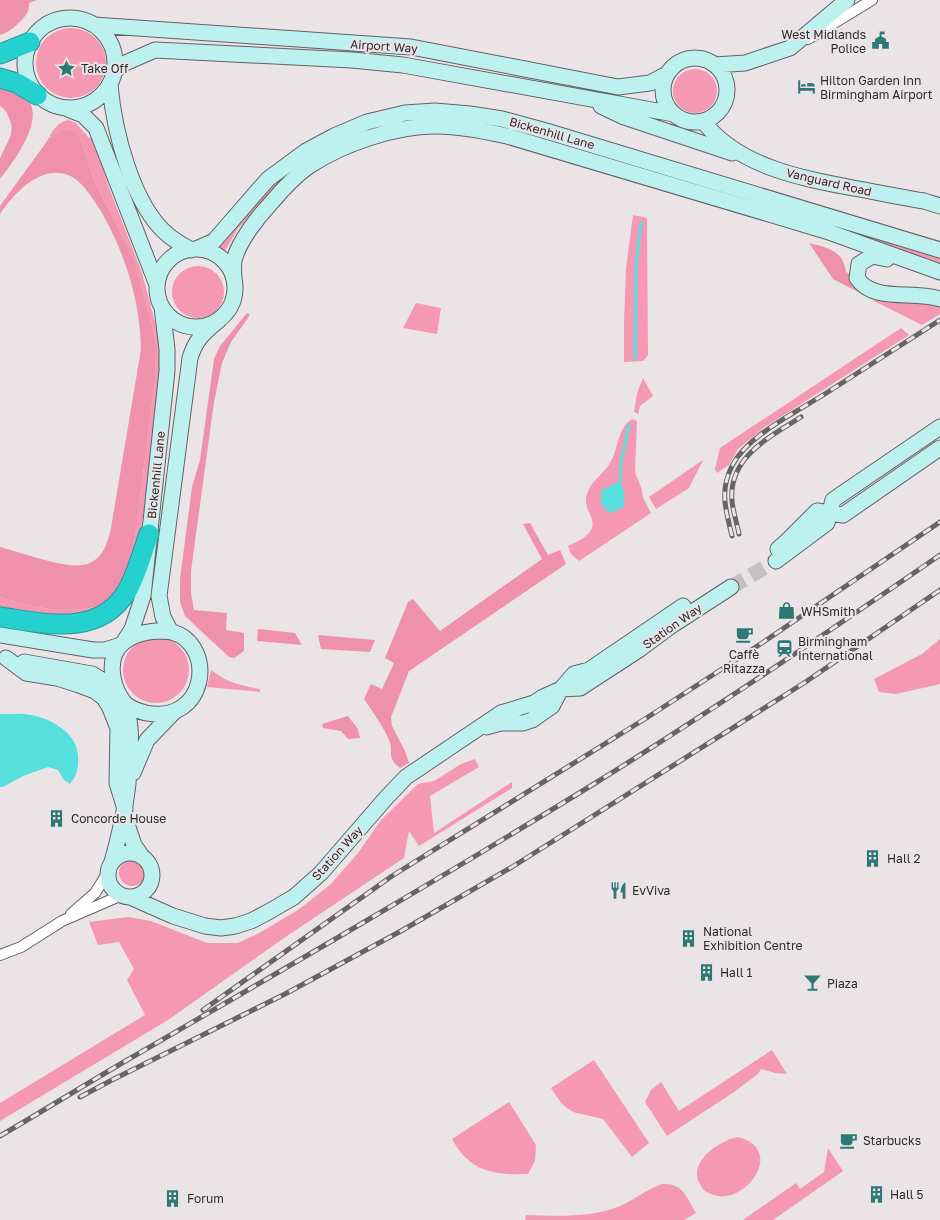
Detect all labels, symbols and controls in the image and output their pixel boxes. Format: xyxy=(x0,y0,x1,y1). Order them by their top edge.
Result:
place label: West Midlands Police xyxy=(781,27,866,56)
public building icon: West Midlands Police xyxy=(870,31,890,51)
street label: Airport Way xyxy=(350,36,418,56)
place icon: Take Off xyxy=(57,58,77,78)
place label: Take Off xyxy=(81,61,129,76)
place label: Hilton Garden Inn Birmingham Airport xyxy=(820,73,933,102)
hotel icon: Hilton Garden Inn Birmingham Airport xyxy=(796,77,816,97)
street label: Bickenhill Lane xyxy=(508,114,596,152)
street label: Vanguard Road xyxy=(785,165,873,199)
street label: Bickenhill Lane xyxy=(144,430,168,520)
street label: Station Way xyxy=(640,600,705,652)
shop icon: WHSmith xyxy=(777,601,797,621)
place label: WHSmith xyxy=(801,604,855,619)
cafe icon: Caffè Ritazza xyxy=(734,625,754,645)
place label: Birmingham International xyxy=(798,634,873,663)
station icon: Birmingham International xyxy=(774,638,794,658)
place label: Caffè Ritazza xyxy=(723,647,765,676)
building icon: Concorde House xyxy=(47,808,67,828)
place label: Concorde House xyxy=(71,811,166,826)
street label: Station Way xyxy=(308,822,366,884)
building icon: Hall 2 xyxy=(863,848,883,868)
place label: Hall 2 xyxy=(887,851,921,866)
restaurant icon: EvViva xyxy=(608,880,628,900)
place label: EvViva xyxy=(632,883,670,898)
place label: National Exhibition Centre xyxy=(703,924,802,953)
building icon: National Exhibition Centre xyxy=(679,928,699,948)
building icon: Hall 1 xyxy=(696,962,716,982)
place label: Hall 1 xyxy=(720,965,753,980)
bar icon: Piaza xyxy=(803,973,823,993)
place label: Piaza xyxy=(827,976,858,991)
cafe icon: Starbucks xyxy=(839,1130,859,1150)
place label: Starbucks xyxy=(863,1133,921,1148)
building icon: Hall 5 xyxy=(866,1184,886,1204)
place label: Hall 5 xyxy=(890,1187,924,1202)
building icon: Forum xyxy=(163,1188,183,1208)
place label: Forum xyxy=(187,1191,224,1206)

